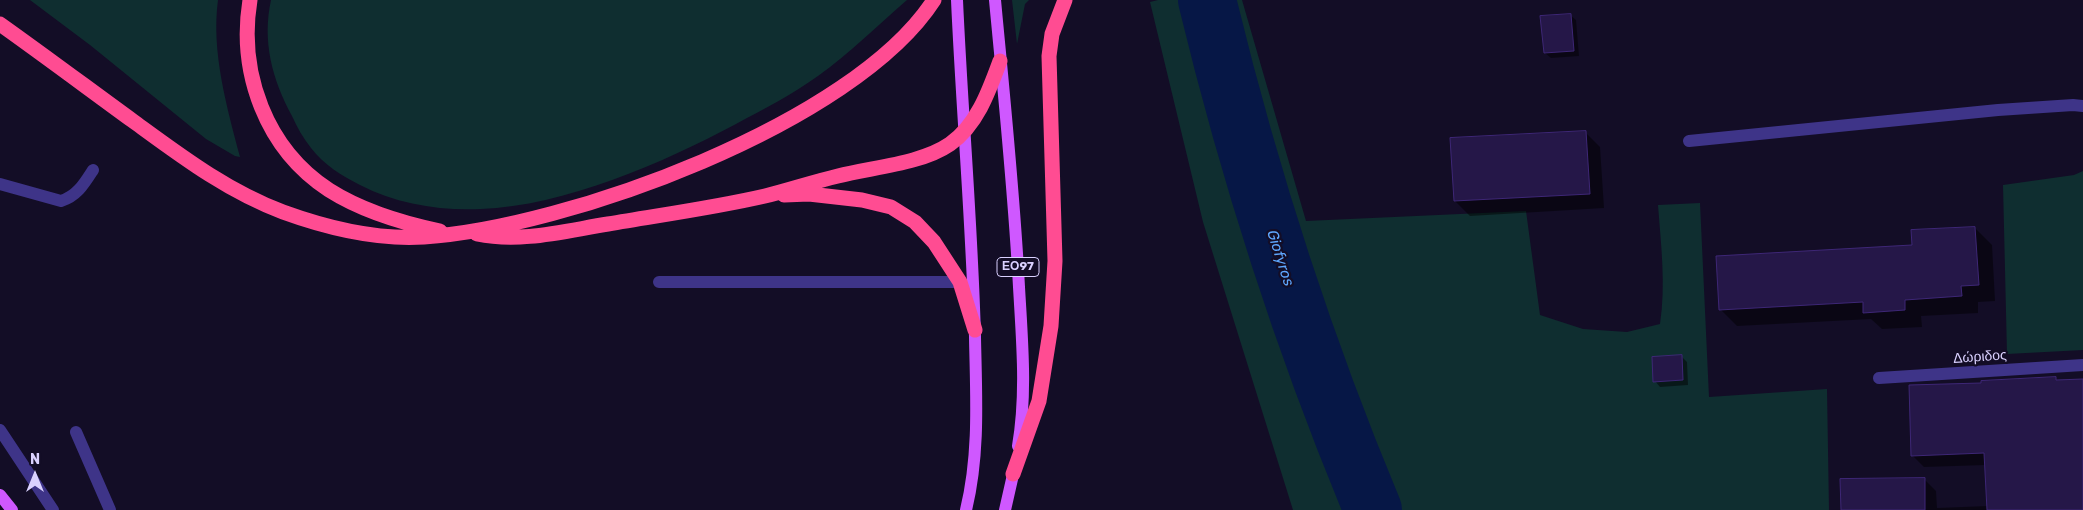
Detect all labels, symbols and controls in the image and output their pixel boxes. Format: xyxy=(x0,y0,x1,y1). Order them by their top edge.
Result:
water label: Giofyros xyxy=(1262,228,1298,288)
road number: ΕΟ97 xyxy=(997,258,1039,276)
street label: Δώριδος xyxy=(1953,347,2007,367)
north arrow xyxy=(10,450,60,500)
text: N xyxy=(30,451,40,468)

